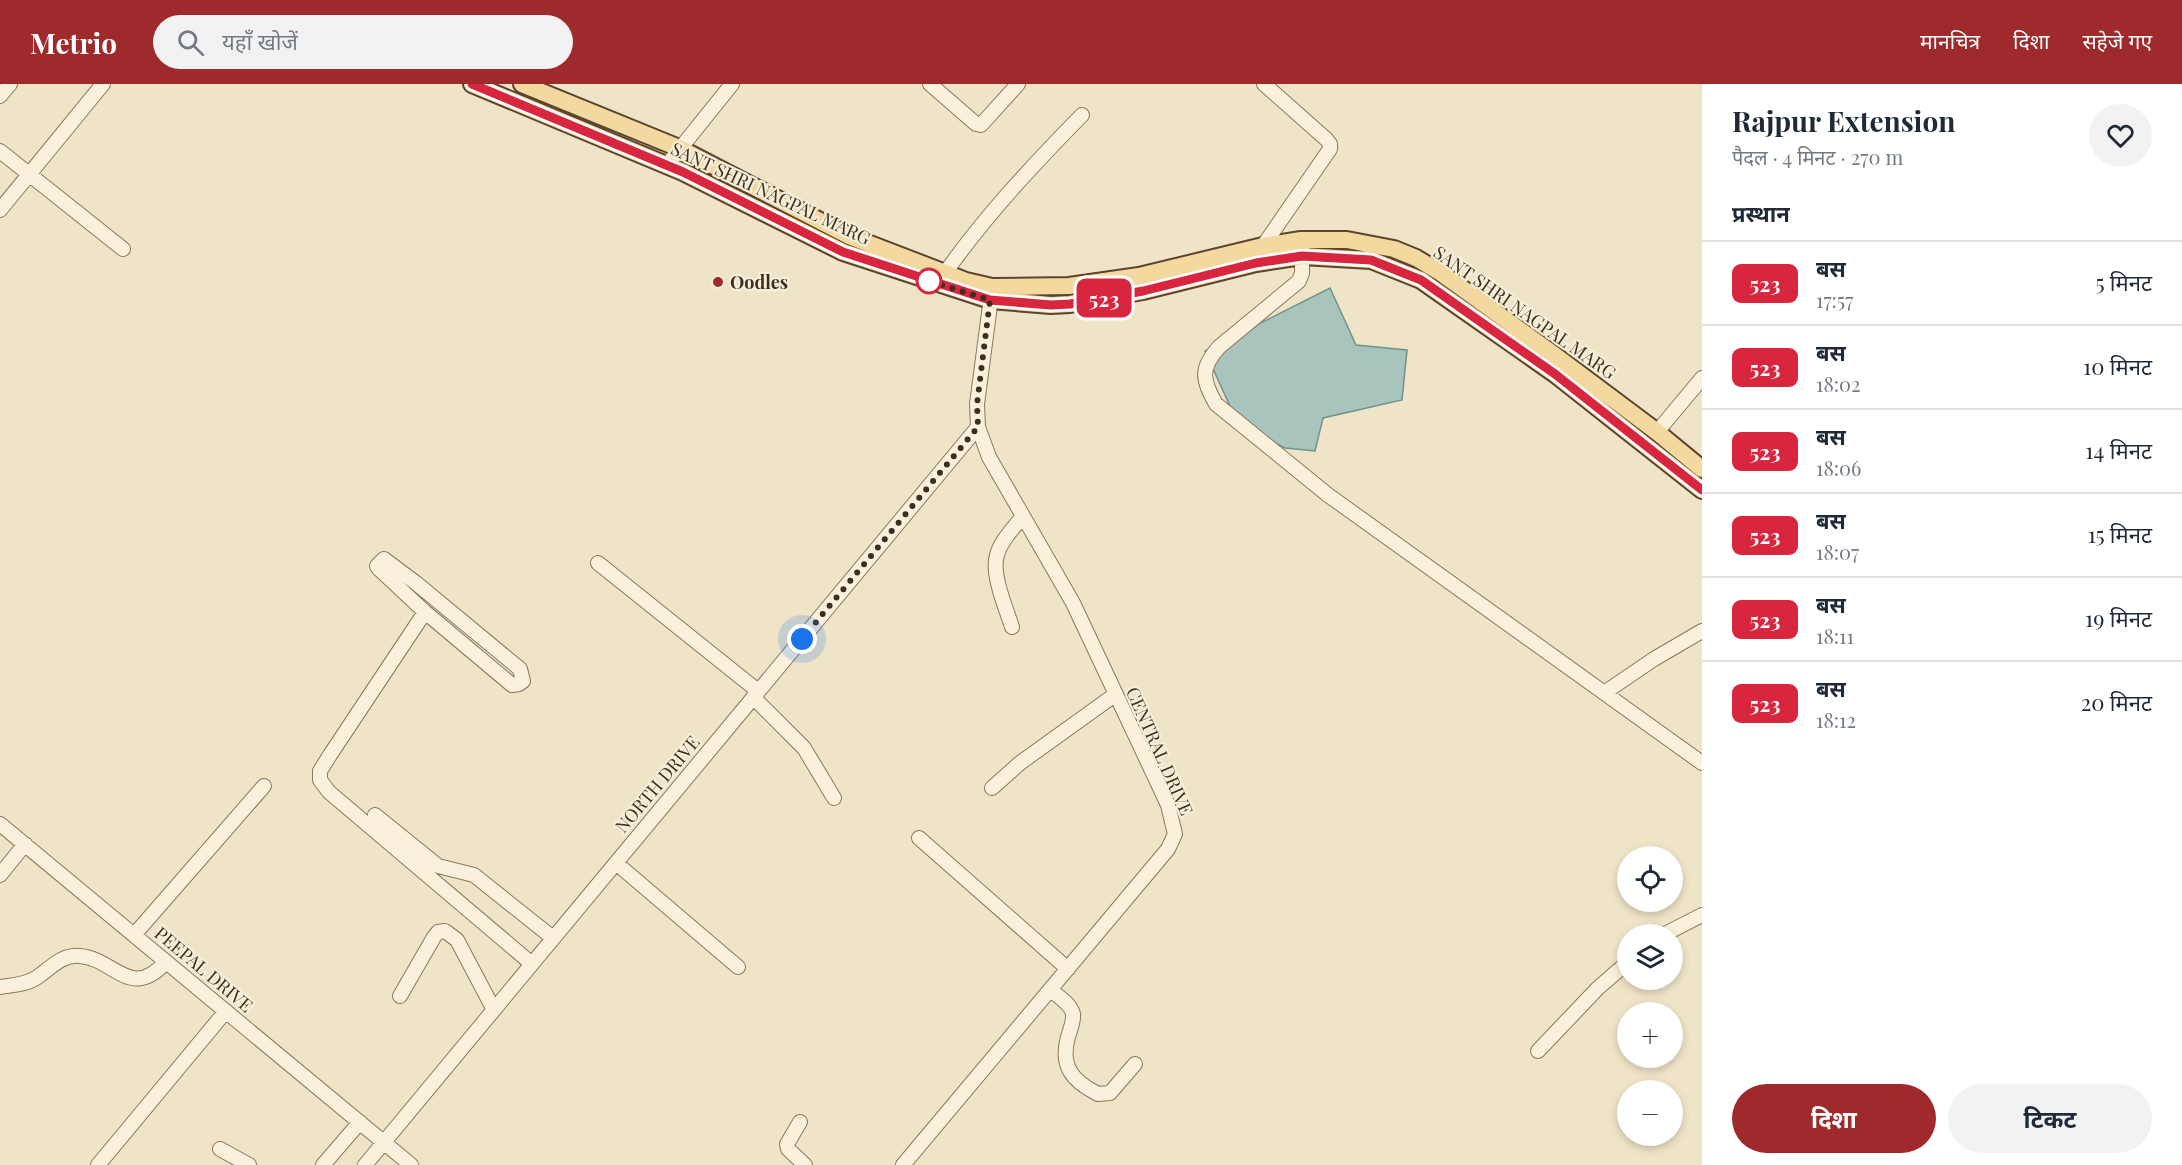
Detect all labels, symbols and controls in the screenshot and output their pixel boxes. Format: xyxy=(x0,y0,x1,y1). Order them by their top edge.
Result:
search box xyxy=(153,15,573,69)
text: Metrio xyxy=(30,24,117,61)
icon: search xyxy=(174,26,207,59)
text: यहाँ खोजें xyxy=(222,26,298,56)
text: मानचित्र xyxy=(1920,26,1980,54)
text: दिशा xyxy=(2013,26,2049,54)
text: सहेजे गए xyxy=(2082,26,2152,54)
text: Rajpur Extension xyxy=(1732,102,1955,139)
button: heart xyxy=(2089,104,2152,167)
street label: SANT SHRI NAGPAL MARG xyxy=(667,136,875,250)
text: पैदल · 4 मिनट · 270 m xyxy=(1732,143,1903,170)
text: प्रस्थान xyxy=(1732,198,1790,228)
street label: SANT SHRI NAGPAL MARG xyxy=(1429,240,1621,384)
text: बस xyxy=(1816,253,1846,283)
text: 5 मिनट xyxy=(2096,267,2152,297)
unlabelled marker xyxy=(916,268,942,294)
text: 523 xyxy=(1750,269,1780,297)
place label: Oodles xyxy=(730,270,788,294)
marker: Oodles xyxy=(711,275,725,289)
line badge: 523 xyxy=(1070,278,1138,318)
text: 523 xyxy=(1089,284,1119,312)
text: 17:57 xyxy=(1816,286,1853,313)
text: बस xyxy=(1816,337,1846,367)
text: 10 मिनट xyxy=(2083,351,2152,381)
text: 523 xyxy=(1750,353,1780,381)
text: 18:02 xyxy=(1816,370,1861,397)
text: बस xyxy=(1816,421,1846,451)
text: 14 मिनट xyxy=(2085,435,2152,465)
text: 523 xyxy=(1750,437,1780,465)
text: 18:06 xyxy=(1816,454,1861,481)
text: बस xyxy=(1816,505,1846,535)
text: 15 मिनट xyxy=(2088,519,2152,549)
text: 523 xyxy=(1750,521,1780,549)
text: 18:07 xyxy=(1816,538,1859,565)
text: बस xyxy=(1816,589,1846,619)
text: 19 मिनट xyxy=(2085,603,2152,633)
text: 523 xyxy=(1750,605,1780,633)
text: 18:11 xyxy=(1816,622,1854,649)
your location xyxy=(787,624,817,654)
text: बस xyxy=(1816,673,1846,703)
street label: CENTRAL DRIVE xyxy=(1121,683,1199,819)
text: 20 मिनट xyxy=(2081,687,2152,717)
text: 523 xyxy=(1750,689,1780,717)
text: 18:12 xyxy=(1816,706,1856,733)
street label: NORTH DRIVE xyxy=(609,730,705,837)
map controls xyxy=(1617,846,1683,1146)
button: locate xyxy=(1617,846,1683,912)
street label: PEEPAL DRIVE xyxy=(150,921,258,1017)
button: layers xyxy=(1617,924,1683,990)
button: + xyxy=(1617,1002,1683,1068)
button: − xyxy=(1617,1080,1683,1146)
button: दिशा xyxy=(1732,1084,1936,1153)
button: टिकट xyxy=(1948,1084,2152,1153)

